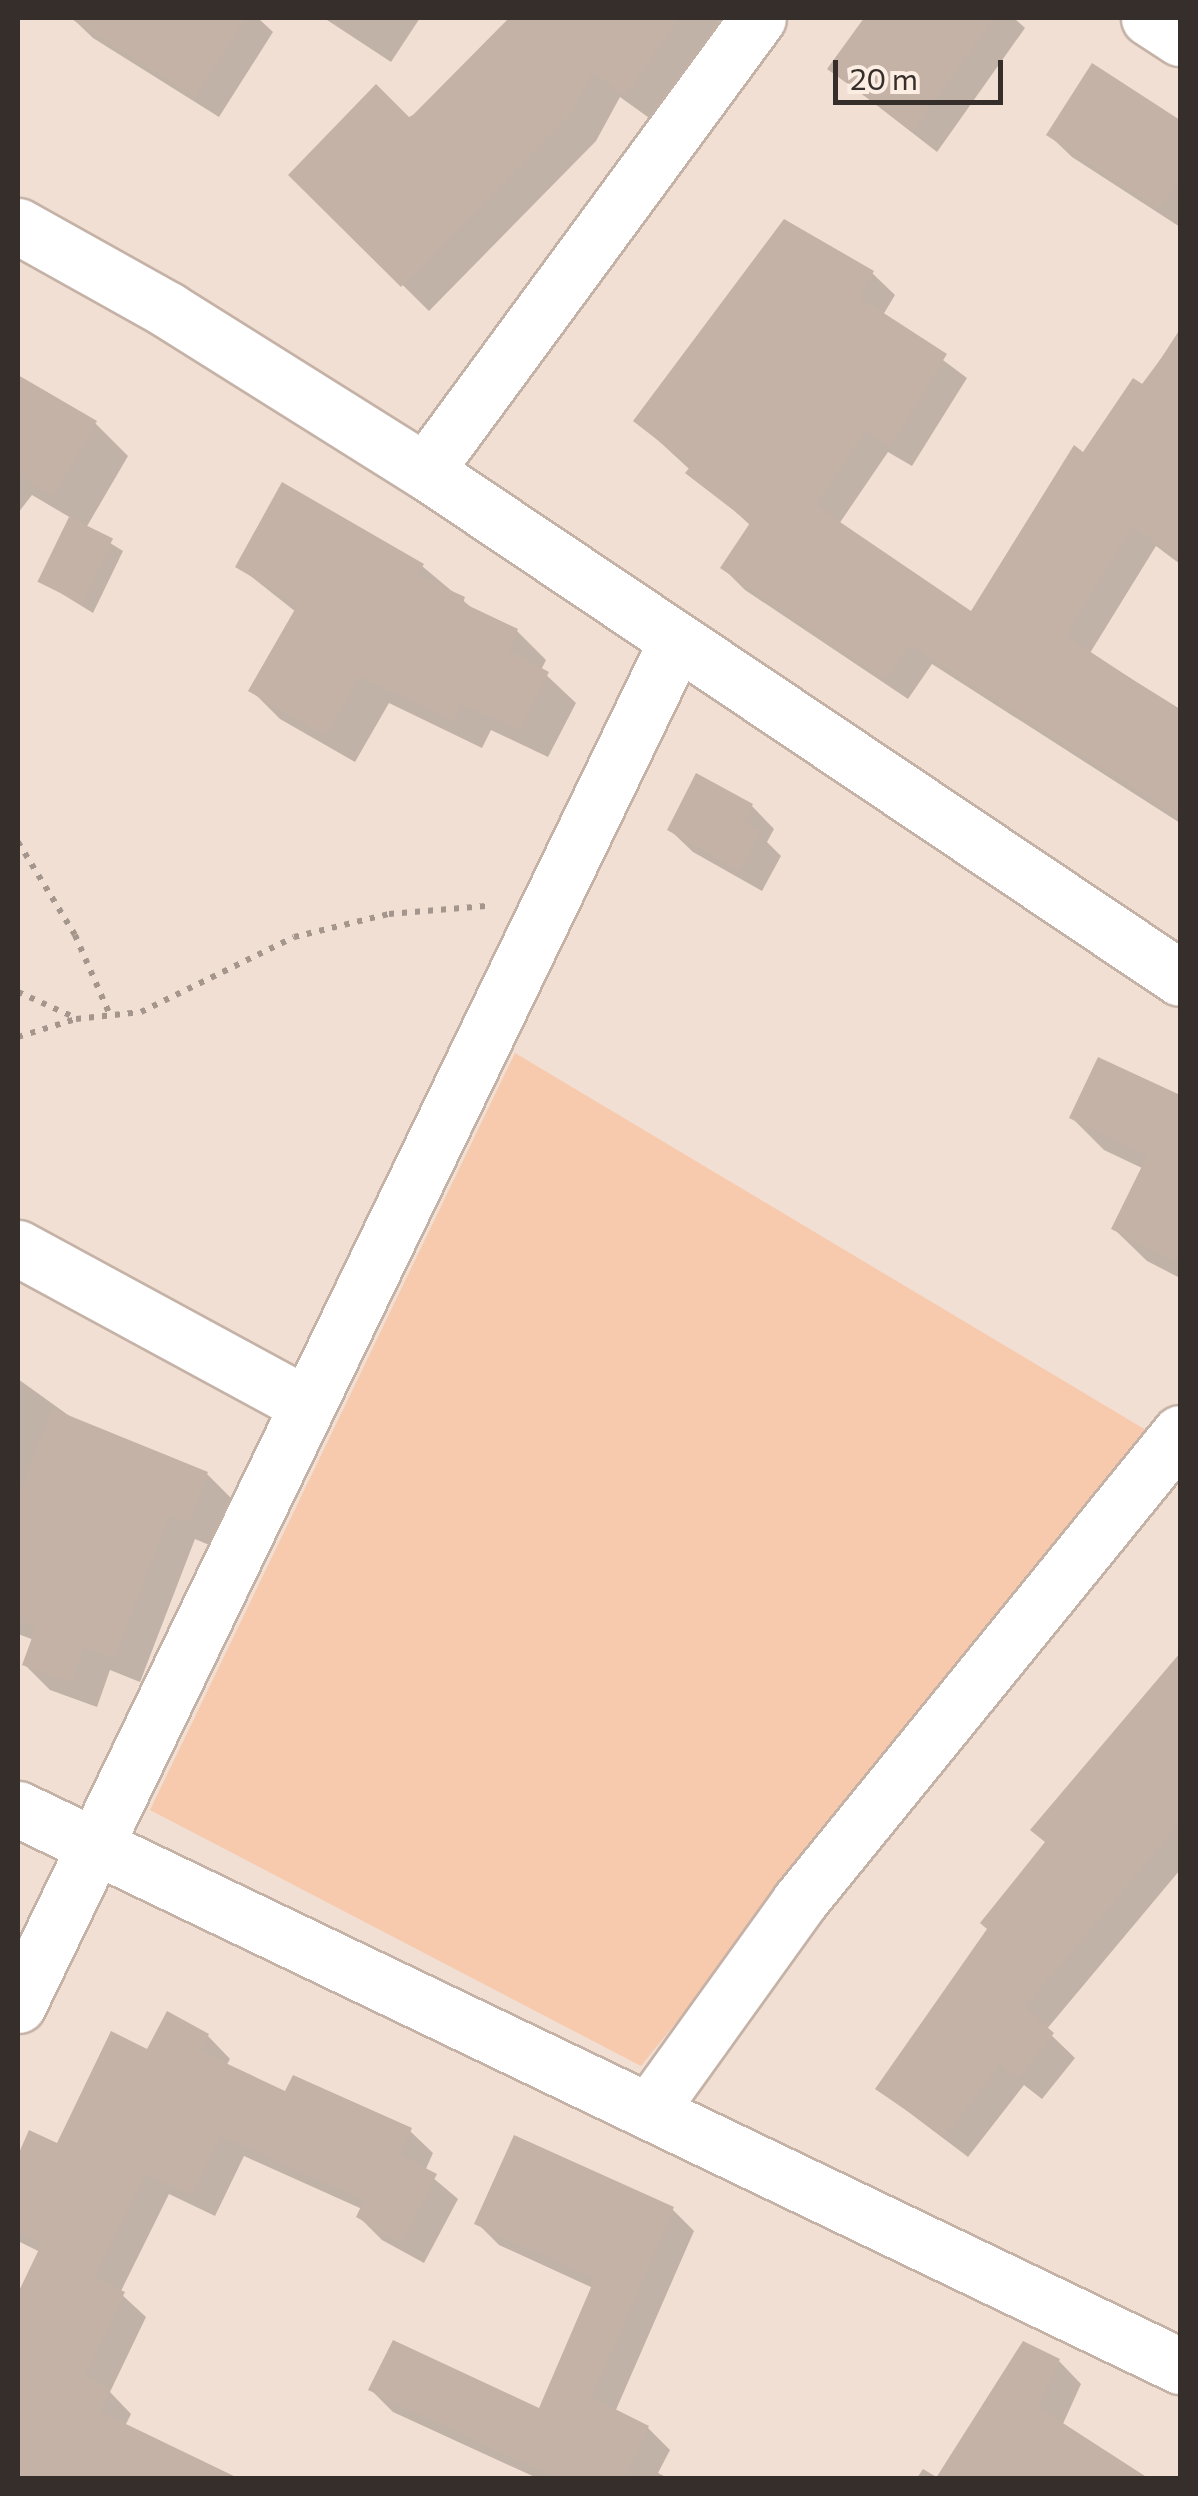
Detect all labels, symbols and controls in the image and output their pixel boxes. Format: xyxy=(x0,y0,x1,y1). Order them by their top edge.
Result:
scale bar xyxy=(838,40,1008,102)
text: 20 m xyxy=(850,59,918,96)

